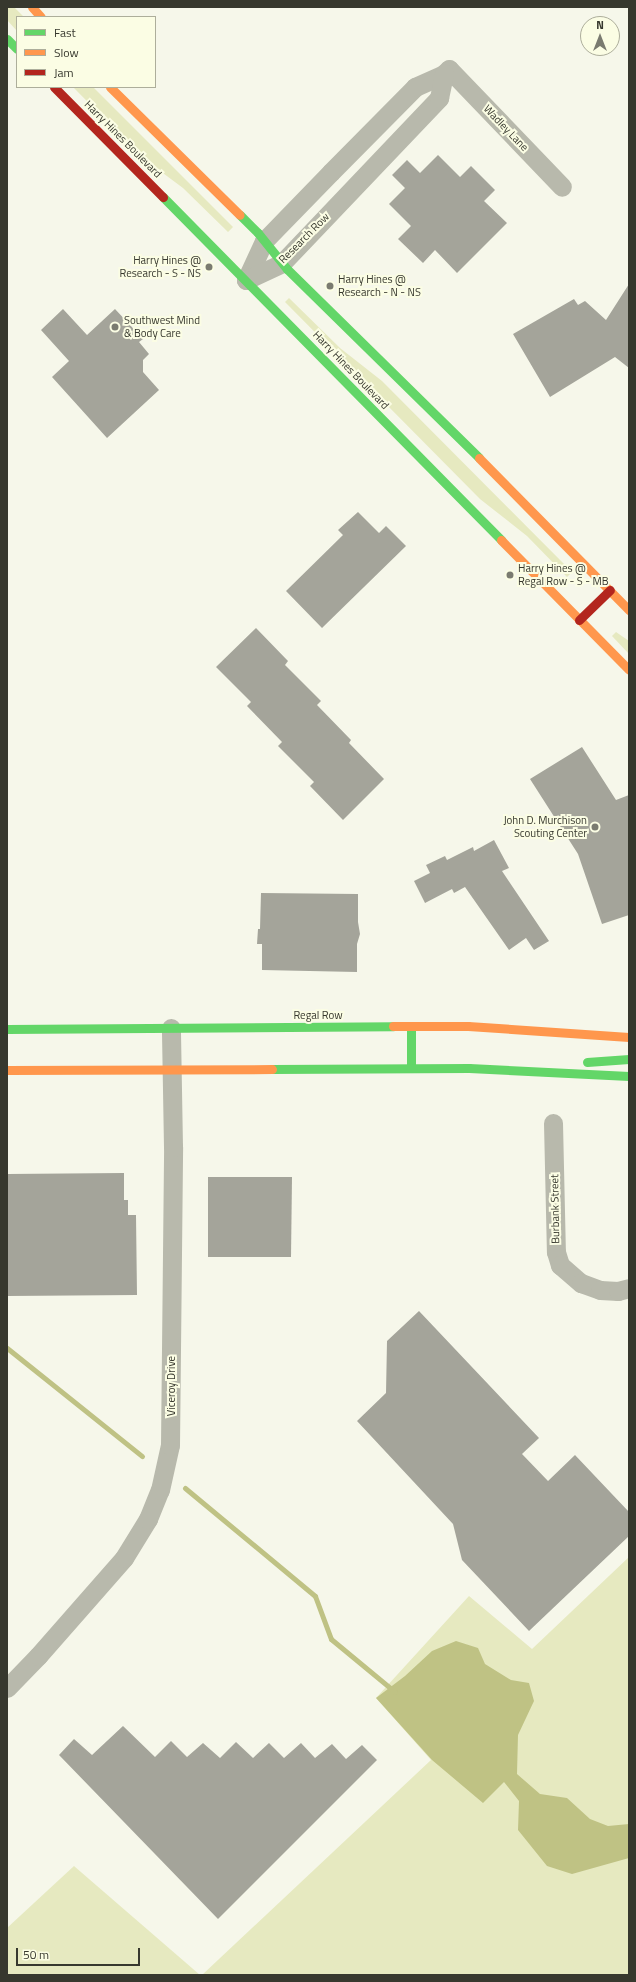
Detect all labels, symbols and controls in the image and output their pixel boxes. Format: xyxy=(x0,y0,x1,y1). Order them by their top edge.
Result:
legend xyxy=(16,16,156,88)
north arrow xyxy=(580,16,620,56)
text: N xyxy=(596,17,604,33)
text: Fast xyxy=(54,23,76,42)
text: Slow xyxy=(54,43,79,62)
text: Jam xyxy=(54,63,74,82)
street label: Harry Hines Boulevard xyxy=(82,98,164,180)
street label: Wadley Lane xyxy=(481,102,531,154)
street label: Research Row xyxy=(276,210,332,266)
place label: Harry Hines @ Research - S - NS xyxy=(120,254,201,280)
marker: Harry Hines @ Research - S - NS xyxy=(204,262,214,272)
place label: Harry Hines @ Research - N - NS xyxy=(338,273,421,299)
marker: Harry Hines @ Research - N - NS xyxy=(325,281,335,291)
place label: Southwest Mind & Body Care xyxy=(124,314,200,340)
marker: Southwest Mind & Body Care xyxy=(109,321,121,333)
street label: Harry Hines Boulevard xyxy=(310,328,392,412)
place label: Harry Hines @ Regal Row - S - MB xyxy=(518,562,608,588)
marker: Harry Hines @ Regal Row - S - MB xyxy=(505,570,515,580)
place label: John D. Murchison Scouting Center xyxy=(503,814,587,840)
marker: John D. Murchison Scouting Center xyxy=(590,822,600,832)
street label: Regal Row xyxy=(293,1008,343,1022)
street label: Burbank Street xyxy=(548,1174,562,1244)
street label: Viceroy Drive xyxy=(164,1356,178,1416)
scale bar xyxy=(18,1940,142,1966)
text: 50 m xyxy=(23,1945,49,1964)

